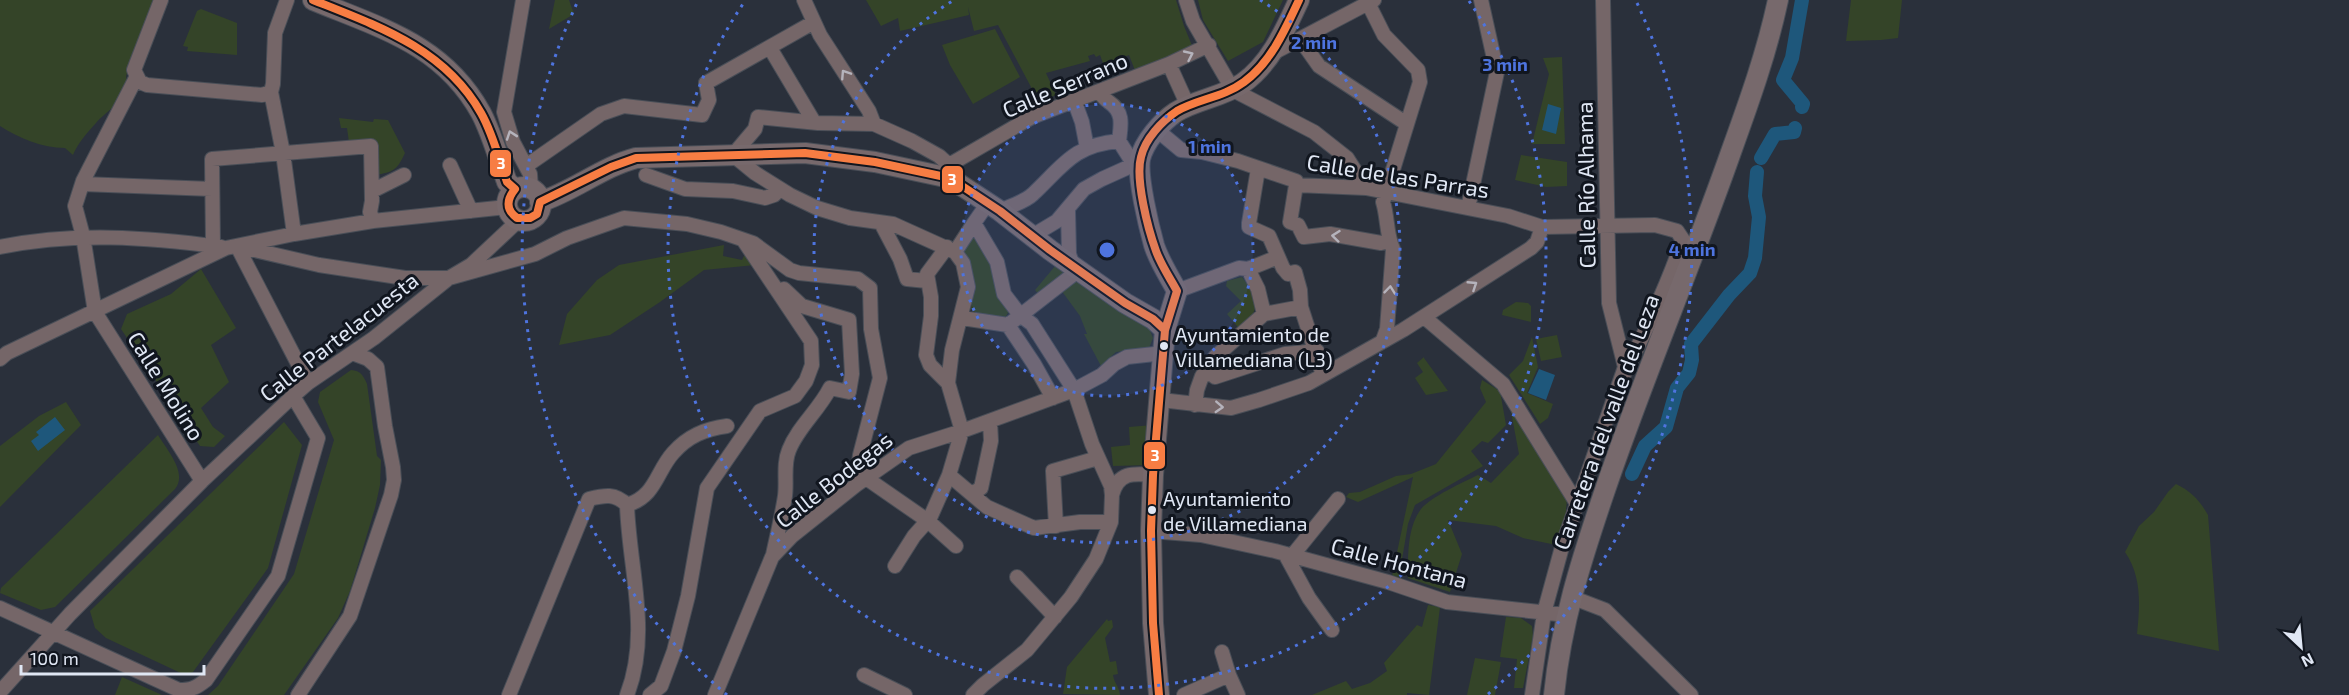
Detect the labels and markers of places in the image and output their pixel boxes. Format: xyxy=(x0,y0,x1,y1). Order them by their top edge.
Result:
centre of rings xyxy=(1097,240,1117,260)
place label: Ayuntamiento de Villamediana (L3) xyxy=(1175,322,1333,371)
marker: Ayuntamiento de Villamediana (L3) xyxy=(1158,340,1170,352)
place label: Ayuntamiento de Villamediana xyxy=(1163,486,1307,535)
marker: Ayuntamiento de Villamediana xyxy=(1146,504,1158,516)

